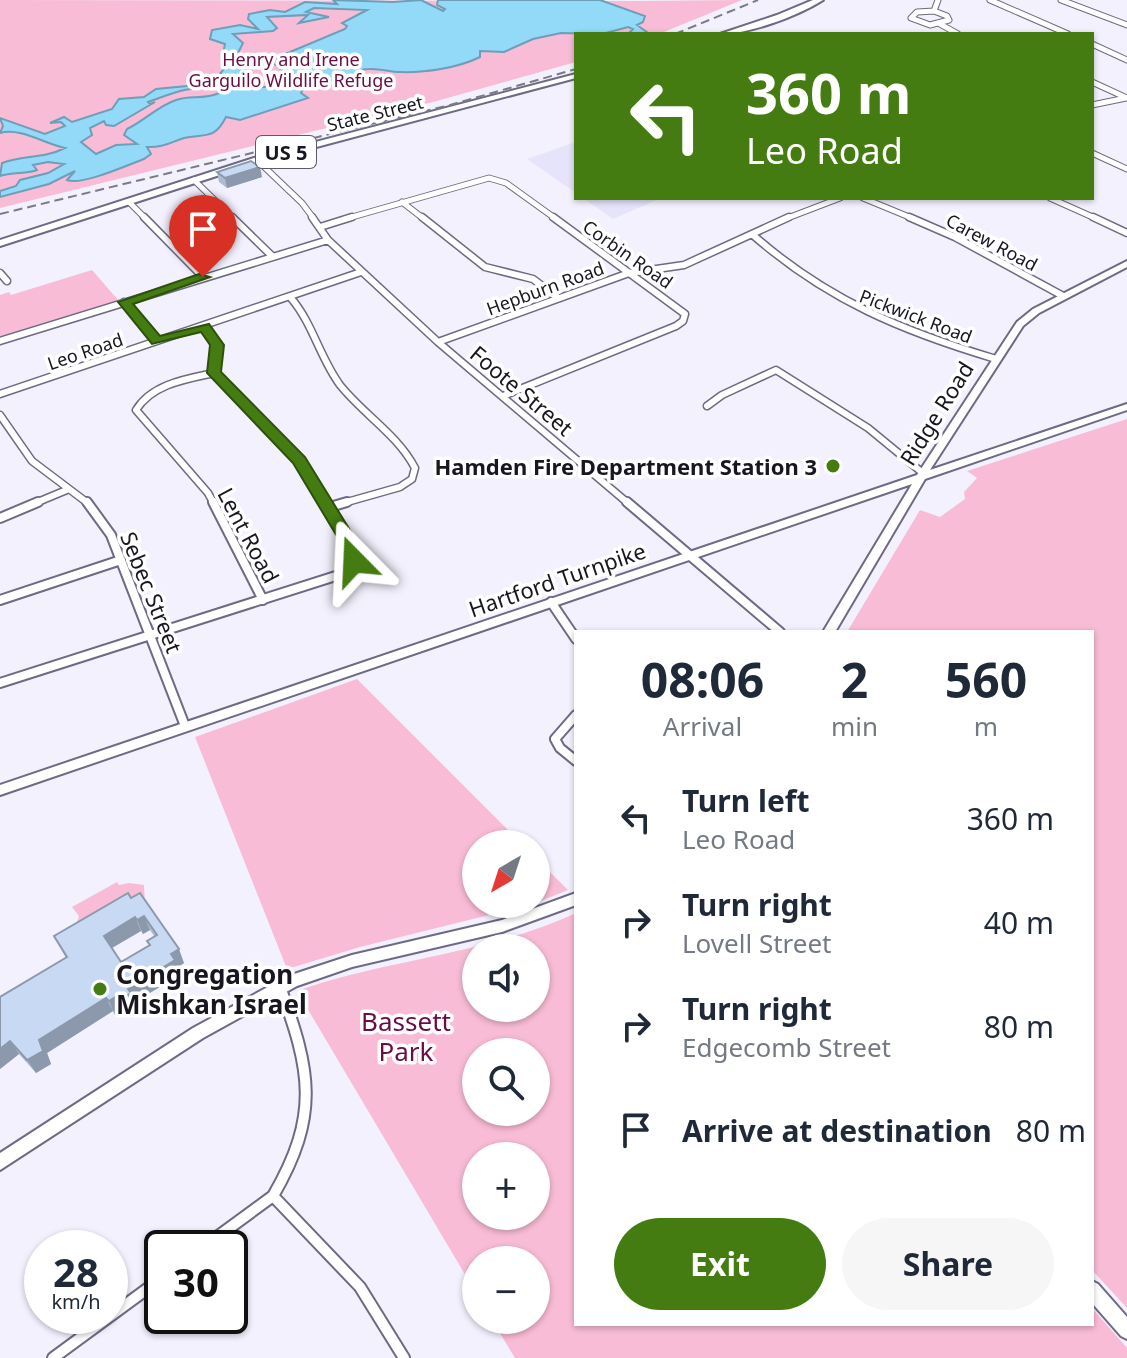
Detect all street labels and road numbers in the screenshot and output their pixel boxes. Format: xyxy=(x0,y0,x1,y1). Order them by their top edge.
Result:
street label: State Street xyxy=(325,89,426,137)
road number: US 5 xyxy=(256,136,316,168)
street label: Carew Road xyxy=(942,208,1042,276)
street label: Corbin Road xyxy=(578,214,678,294)
street label: Hepburn Road xyxy=(483,256,607,320)
street label: Pickwick Road xyxy=(856,284,976,348)
street label: Leo Road xyxy=(44,327,126,375)
street label: Foote Street xyxy=(464,338,580,442)
street label: Ridge Road xyxy=(892,355,980,471)
street label: Lent Road xyxy=(211,482,287,588)
street label: Sebec Street xyxy=(114,527,190,657)
street label: Hartford Turnpike xyxy=(465,535,649,623)

